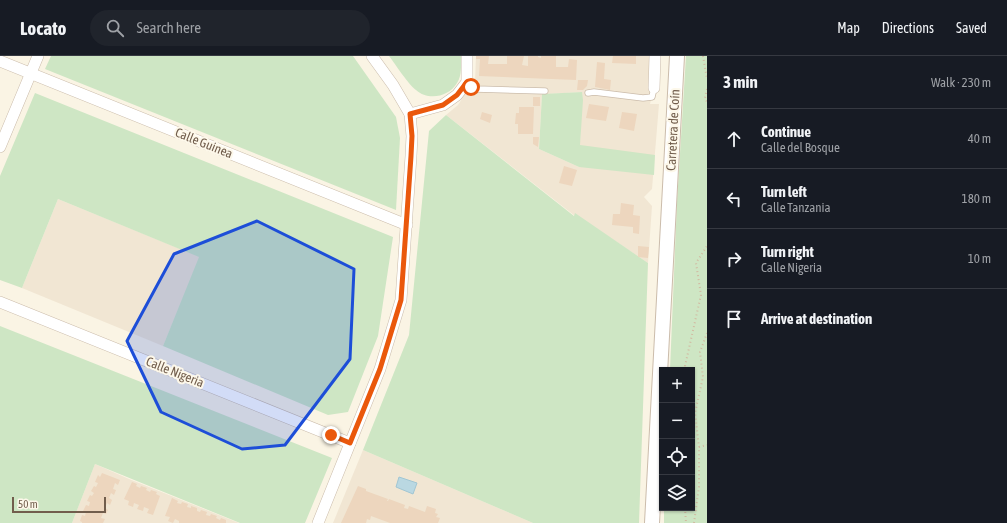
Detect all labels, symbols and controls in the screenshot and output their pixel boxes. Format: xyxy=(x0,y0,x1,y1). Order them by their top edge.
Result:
search box xyxy=(90,10,370,46)
text: Locato xyxy=(20,17,66,39)
icon: search xyxy=(104,17,126,39)
text: Search here xyxy=(136,19,201,36)
text: Map xyxy=(837,20,860,36)
text: Directions xyxy=(882,20,934,36)
text: Saved xyxy=(956,20,987,36)
text: 3 min xyxy=(723,72,758,92)
text: Walk · 230 m xyxy=(931,75,991,90)
route start xyxy=(462,78,480,96)
street label: Carretera de Coín xyxy=(663,89,683,171)
text: Continue xyxy=(761,123,811,140)
street label: Calle Guinea xyxy=(173,125,235,161)
icon: ahead xyxy=(723,128,745,150)
text: 40 m xyxy=(968,131,991,146)
text: Calle del Bosque xyxy=(761,140,840,155)
text: Turn left xyxy=(761,183,807,200)
icon: left xyxy=(723,188,745,210)
text: 180 m xyxy=(962,191,991,206)
text: Calle Tanzania xyxy=(761,200,831,215)
text: Turn right xyxy=(761,243,814,260)
icon: right xyxy=(723,248,745,270)
text: 10 m xyxy=(968,251,991,266)
text: Calle Nigeria xyxy=(761,260,822,275)
icon: arrive xyxy=(723,308,745,330)
text: Arrive at destination xyxy=(761,310,872,327)
street label: Calle Nigeria xyxy=(144,354,206,390)
map controls xyxy=(659,367,695,511)
button: + xyxy=(659,367,695,403)
button: − xyxy=(659,403,695,439)
route end xyxy=(322,426,340,444)
button: locate xyxy=(659,439,695,475)
button: layers xyxy=(659,475,695,511)
scale bar xyxy=(12,495,106,514)
text: 50 m xyxy=(18,498,38,510)

